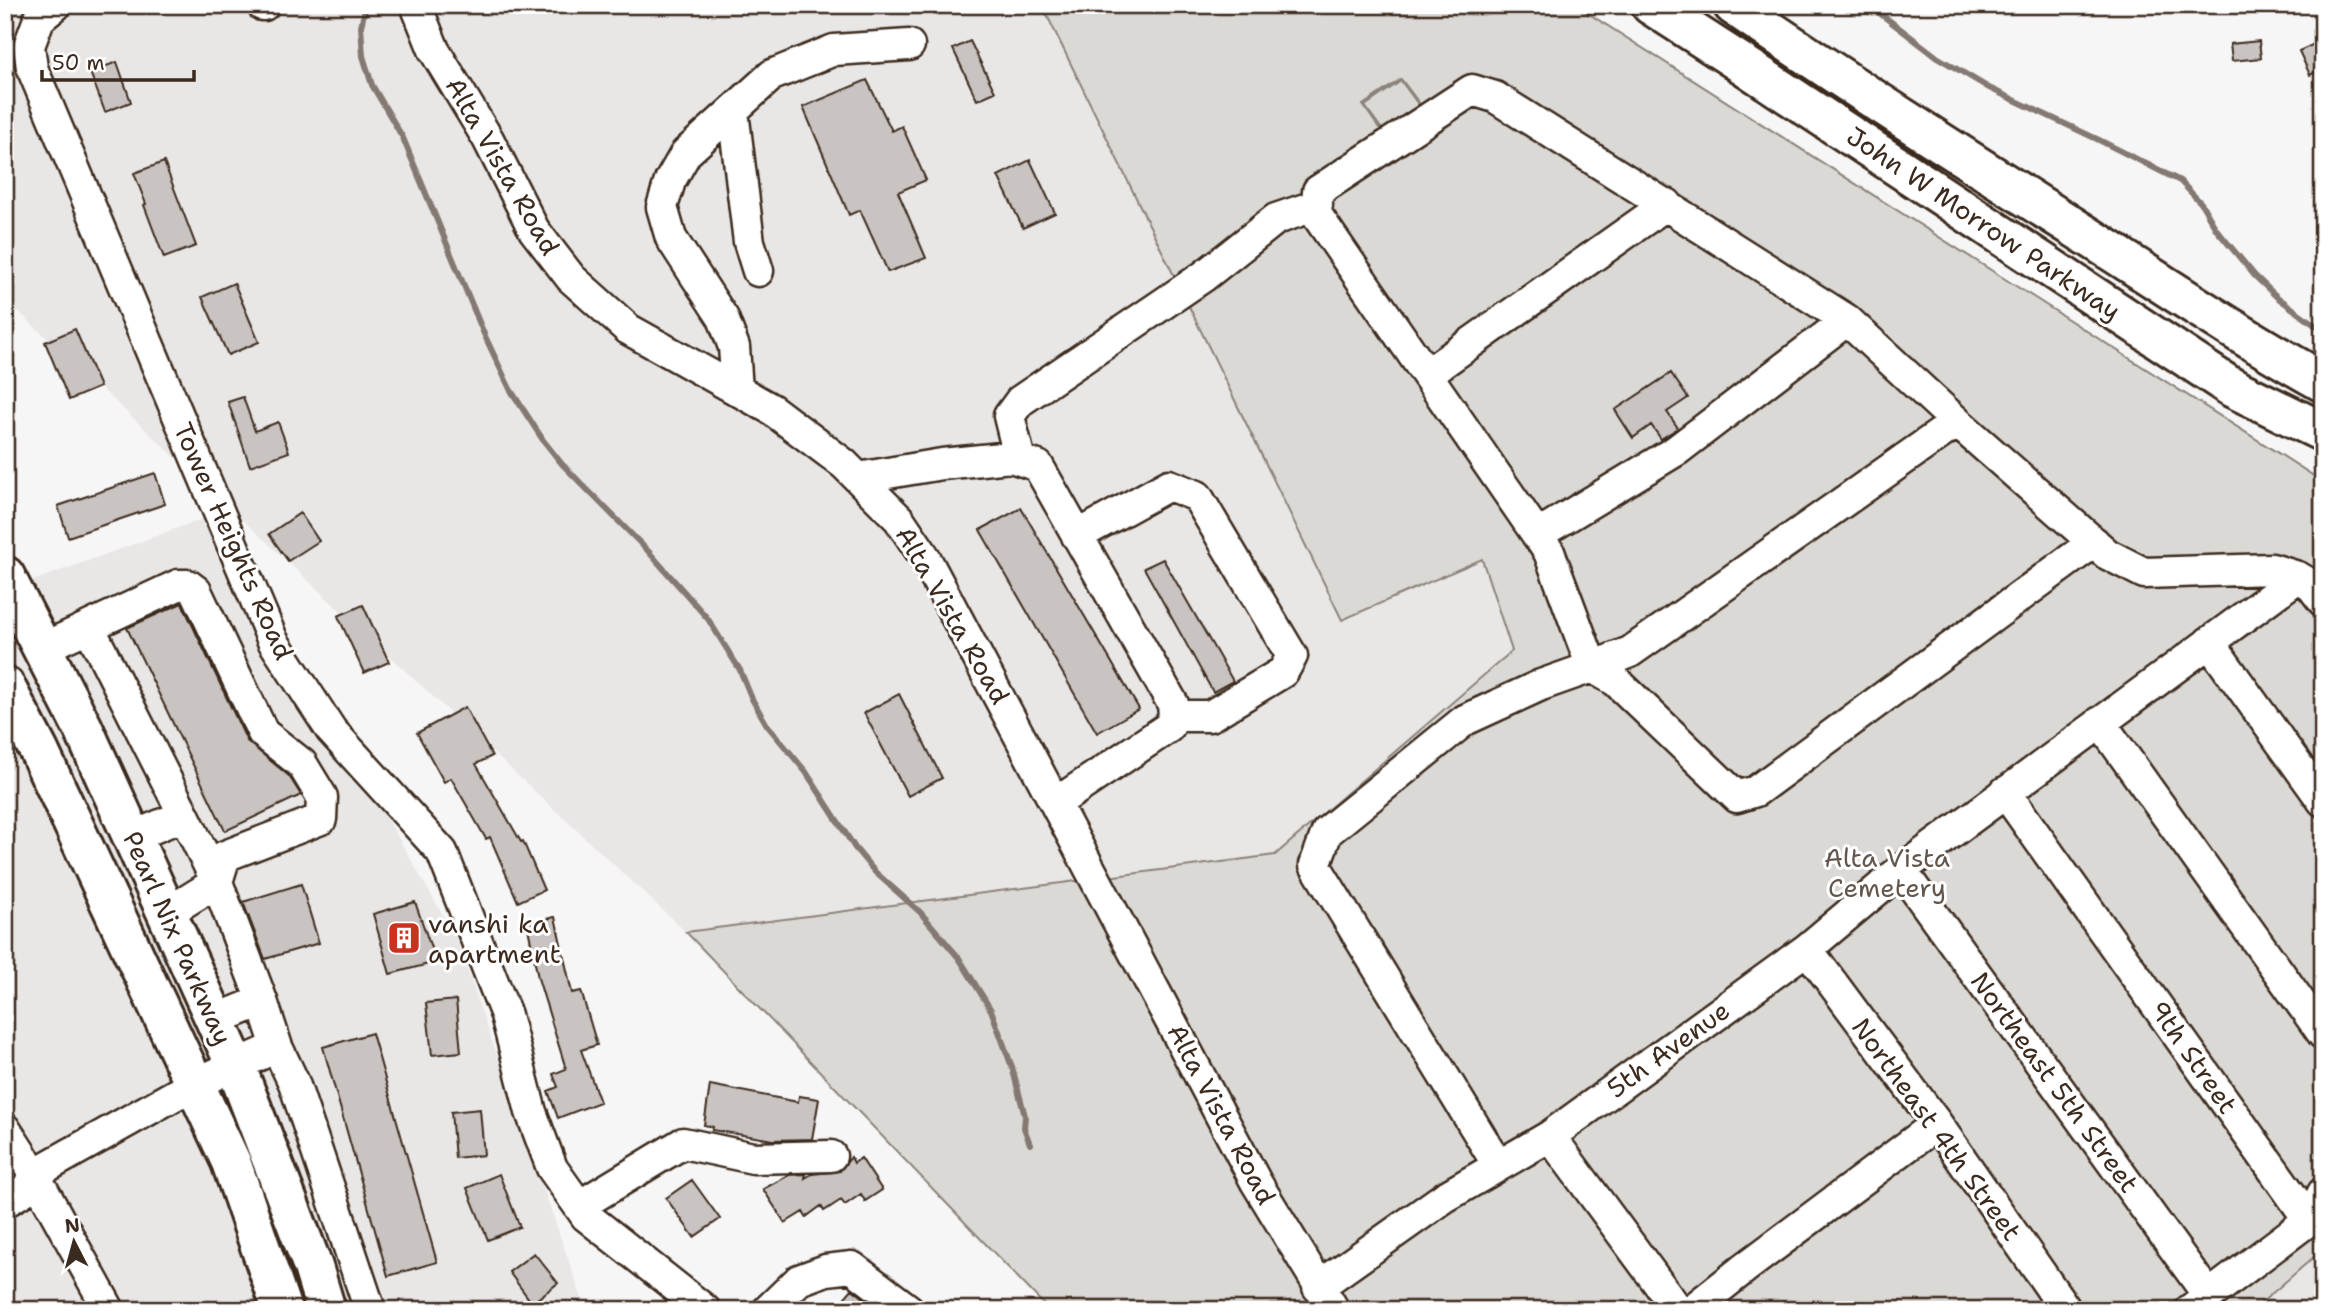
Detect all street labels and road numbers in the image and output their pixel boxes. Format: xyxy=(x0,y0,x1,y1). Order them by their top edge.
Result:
street label: Alta Vista Road xyxy=(438,71,568,261)
street label: John W Morrow Parkway xyxy=(1840,118,2128,328)
street label: Tower Heights Road xyxy=(166,417,302,665)
street label: Alta Vista Road xyxy=(888,520,1018,710)
street label: Pearl Nix Parkway xyxy=(115,826,241,1050)
street label: Northeast 5th Street xyxy=(1963,965,2147,1199)
street label: 5th Avenue xyxy=(1600,993,1736,1105)
street label: 9th Street xyxy=(2142,994,2246,1120)
street label: Northeast 4th Street xyxy=(1844,1011,2030,1247)
street label: Alta Vista Road xyxy=(1160,1018,1284,1210)

